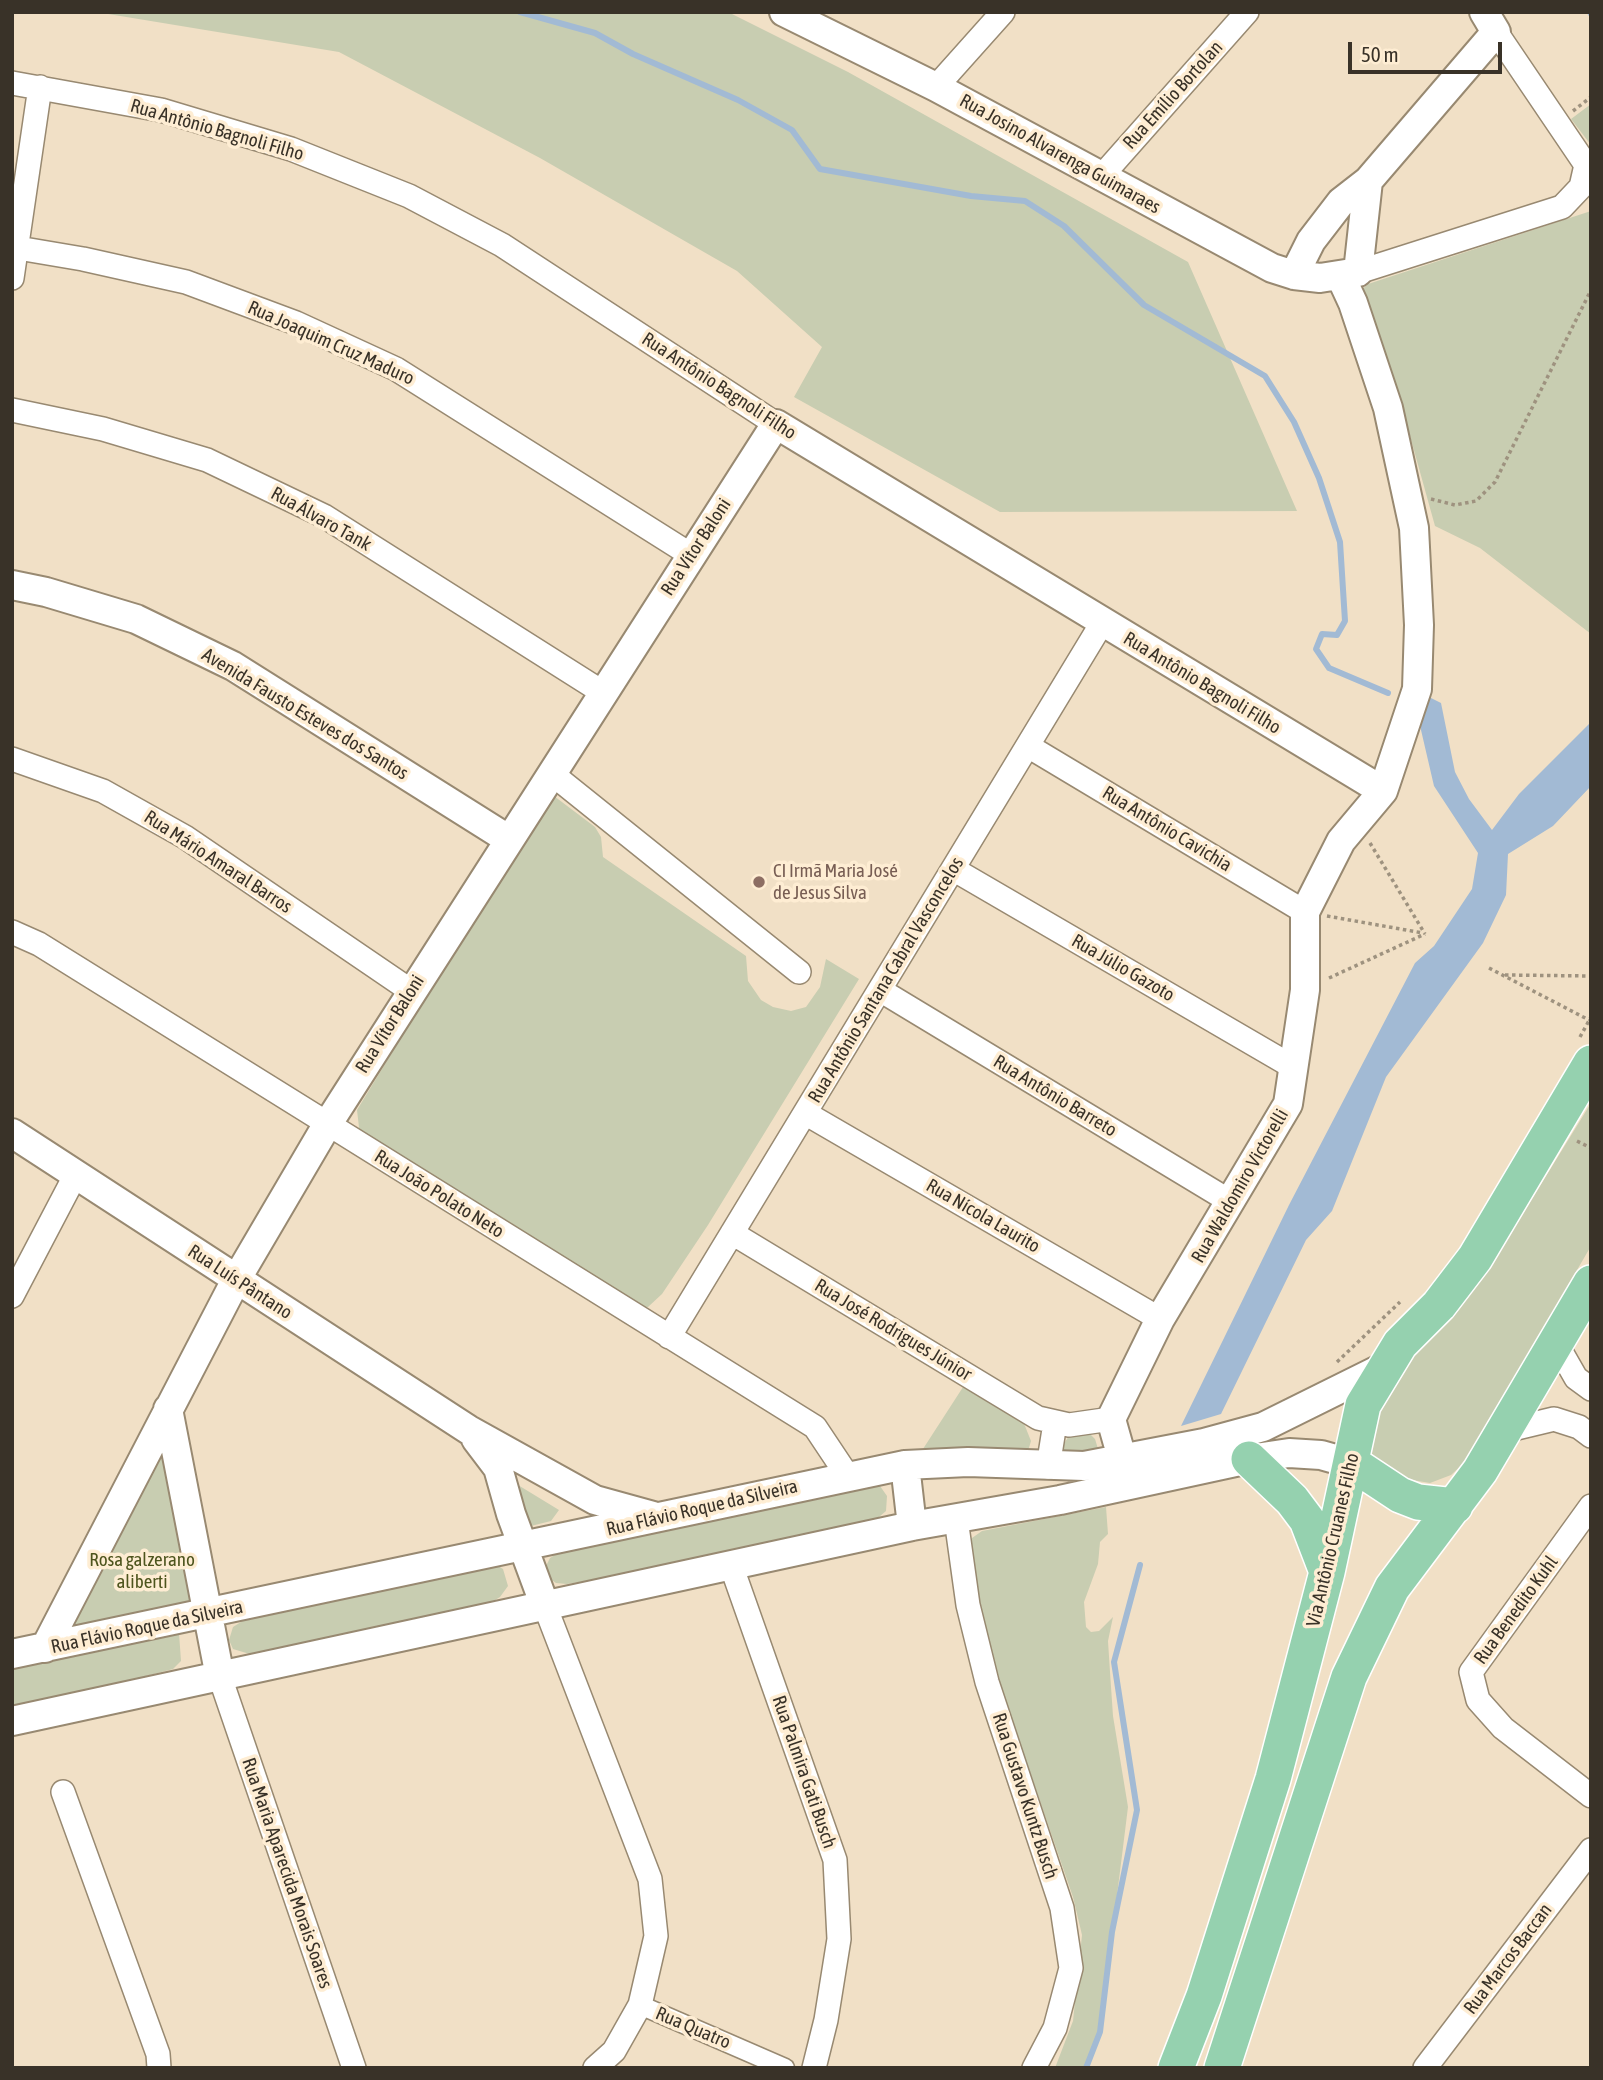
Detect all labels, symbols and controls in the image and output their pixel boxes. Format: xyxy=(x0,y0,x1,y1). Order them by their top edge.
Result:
scale bar xyxy=(1351,28,1505,72)
street label: Rua Emílio Bortolan xyxy=(1118,36,1228,154)
text: 50 m xyxy=(1361,42,1399,66)
street label: Rua Josino Alvarenga Guimaraes xyxy=(956,89,1164,219)
street label: Rua Antônio Bagnoli Filho xyxy=(128,94,306,166)
street label: Rua Joaquim Cruz Maduro xyxy=(244,296,418,390)
street label: Rua Antônio Bagnoli Filho xyxy=(638,328,800,444)
street label: Rua Álvaro Tank xyxy=(267,482,375,556)
street label: Rua Vítor Baloni xyxy=(656,494,736,600)
street label: Rua Antônio Bagnoli Filho xyxy=(1119,627,1285,739)
street label: Avenida Fausto Esteves dos Santos xyxy=(198,643,412,785)
street label: Rua Antônio Cavichia xyxy=(1098,781,1236,877)
street label: Rua Mário Amaral Barros xyxy=(140,806,296,918)
street label: Rua Antônio Santana Cabral Vasconcelos xyxy=(803,853,969,1107)
place label: CI Irmã Maria José de Jesus Silva xyxy=(773,860,898,904)
marker: CI Irmã Maria José de Jesus Silva xyxy=(751,874,767,890)
street label: Rua Júlio Gazoto xyxy=(1068,929,1178,1007)
street label: Rua Vítor Baloni xyxy=(351,971,429,1077)
street label: Rua Antônio Barreto xyxy=(989,1050,1121,1142)
street label: Rua Waldomiro Victorelli xyxy=(1187,1105,1293,1267)
street label: Rua João Polato Neto xyxy=(370,1145,508,1243)
street label: Rua Nícola Laurito xyxy=(922,1174,1044,1258)
street label: Rua Luís Pântano xyxy=(184,1240,296,1324)
street label: Rua José Rodrigues Júnior xyxy=(810,1274,976,1386)
street label: Via Antônio Cruanes Filho xyxy=(1302,1451,1364,1629)
street label: Rua Flávio Roque da Silveira xyxy=(604,1475,800,1541)
park label: Rosa galzerano aliberti xyxy=(89,1549,195,1593)
street label: Rua Benedito Kuhl xyxy=(1469,1551,1563,1669)
street label: Rua Flávio Roque da Silveira xyxy=(49,1596,245,1658)
street label: Rua Palmira Gati Busch xyxy=(767,1693,841,1851)
street label: Rua Gustavo Kuntz Busch xyxy=(987,1710,1063,1882)
street label: Rua Maria Aparecida Morais Soares xyxy=(237,1755,337,1991)
street label: Rua Marcos Baccan xyxy=(1459,1899,1557,2019)
street label: Rua Quatro xyxy=(652,2002,734,2054)

